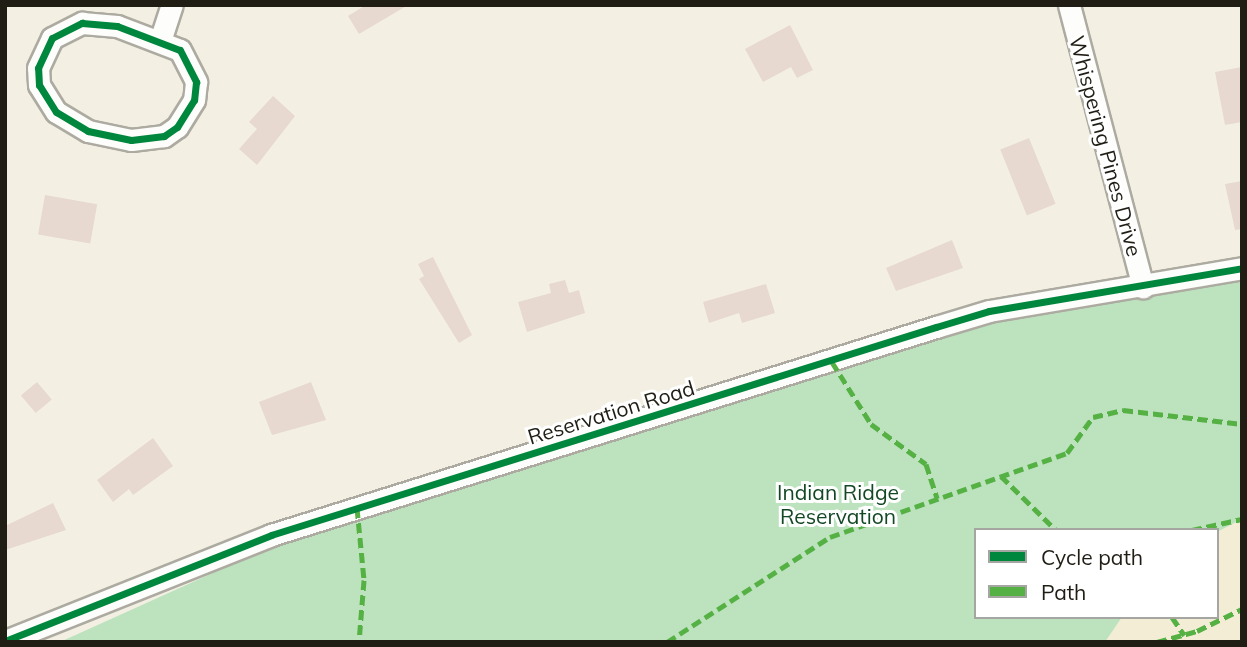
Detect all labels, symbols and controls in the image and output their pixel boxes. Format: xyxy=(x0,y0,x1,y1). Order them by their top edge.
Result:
street label: Whispering Pines Drive xyxy=(1064,33,1148,259)
street label: Reservation Road xyxy=(525,375,697,449)
park label: Indian Ridge Reservation xyxy=(777,479,899,529)
legend xyxy=(974,528,1219,619)
text: Cycle path xyxy=(1041,544,1143,570)
text: Path xyxy=(1041,579,1086,605)

